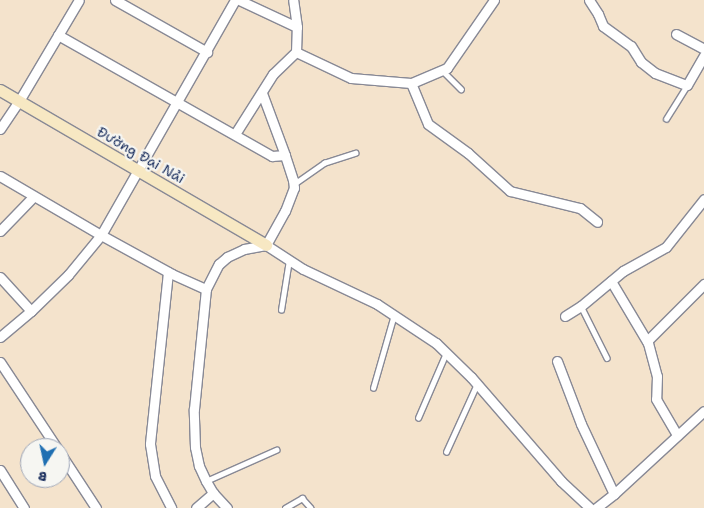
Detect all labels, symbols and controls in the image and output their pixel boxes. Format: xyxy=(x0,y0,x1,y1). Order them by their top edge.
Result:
street label: Đường Đại Nải xyxy=(94,123,188,187)
north arrow xyxy=(20,438,70,488)
text: B xyxy=(37,467,48,486)

